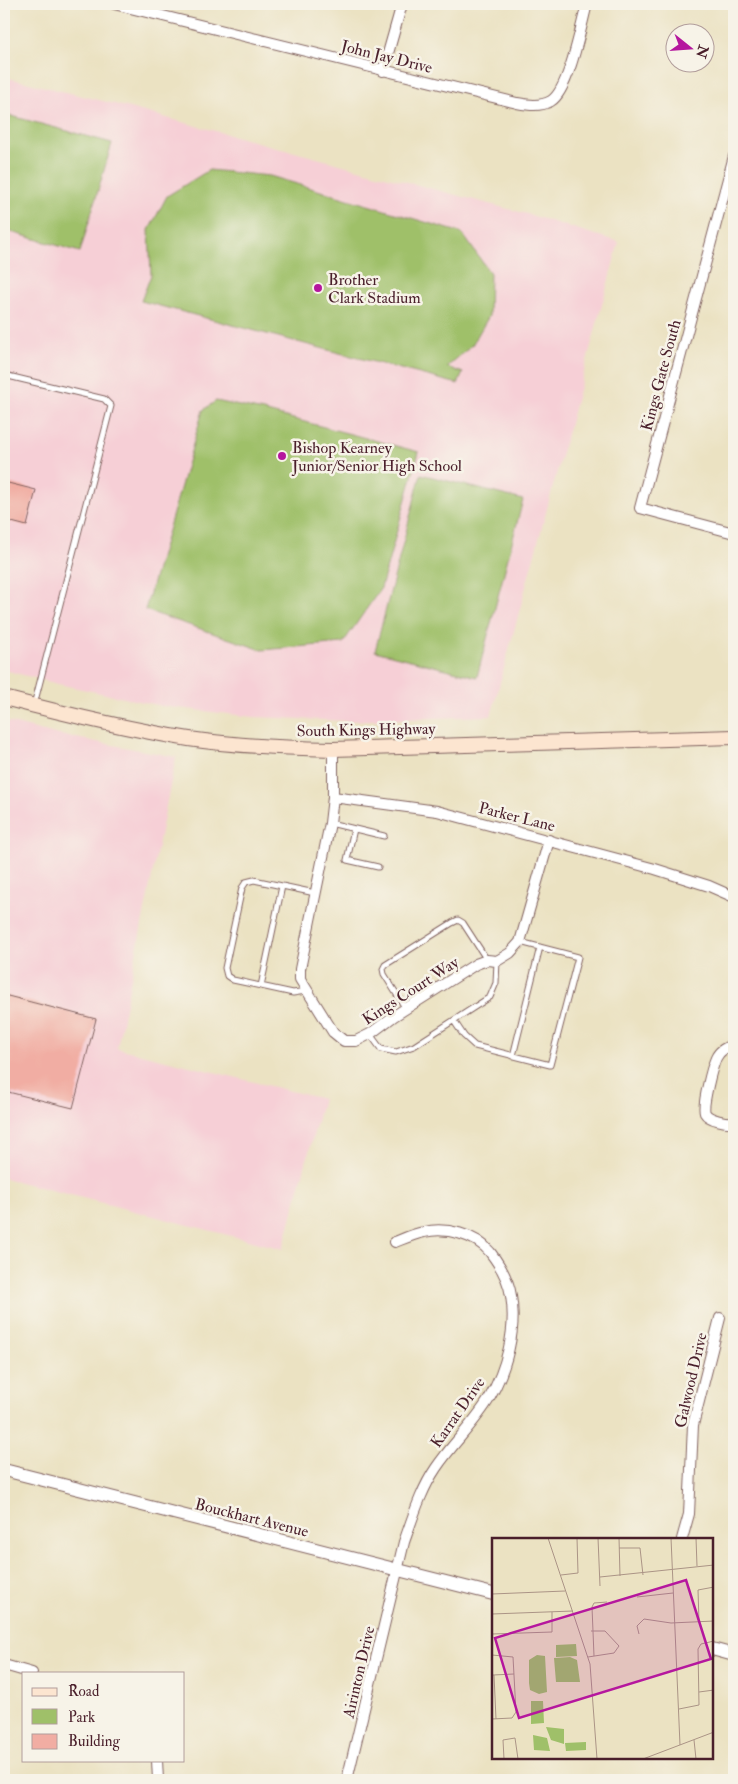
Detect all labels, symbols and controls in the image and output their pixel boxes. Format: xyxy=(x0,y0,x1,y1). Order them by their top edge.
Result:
north arrow xyxy=(666,22,716,72)
street label: John Jay Drive xyxy=(338,36,435,79)
text: N xyxy=(692,42,712,61)
place label: Brother Clark Stadium xyxy=(328,270,421,308)
marker: Brother Clark Stadium xyxy=(312,282,324,294)
street label: Kings Gate South xyxy=(637,317,686,433)
place label: Bishop Kearney Junior/Senior High School xyxy=(291,438,462,477)
marker: Bishop Kearney Junior/Senior High School xyxy=(276,450,288,462)
street label: South Kings Highway xyxy=(296,719,437,741)
street label: Parker Lane xyxy=(476,798,557,836)
street label: Kings Court Way xyxy=(359,952,463,1029)
street label: Galwood Drive xyxy=(670,1330,712,1430)
street label: Karrat Drive xyxy=(426,1373,490,1452)
street label: Bouckhart Avenue xyxy=(193,1494,311,1542)
inset map xyxy=(492,1538,713,1759)
street label: Airinton Drive xyxy=(338,1624,379,1721)
legend xyxy=(22,1672,185,1762)
text: Road xyxy=(68,1682,100,1701)
text: Park xyxy=(68,1708,95,1727)
text: Building xyxy=(68,1732,120,1751)

